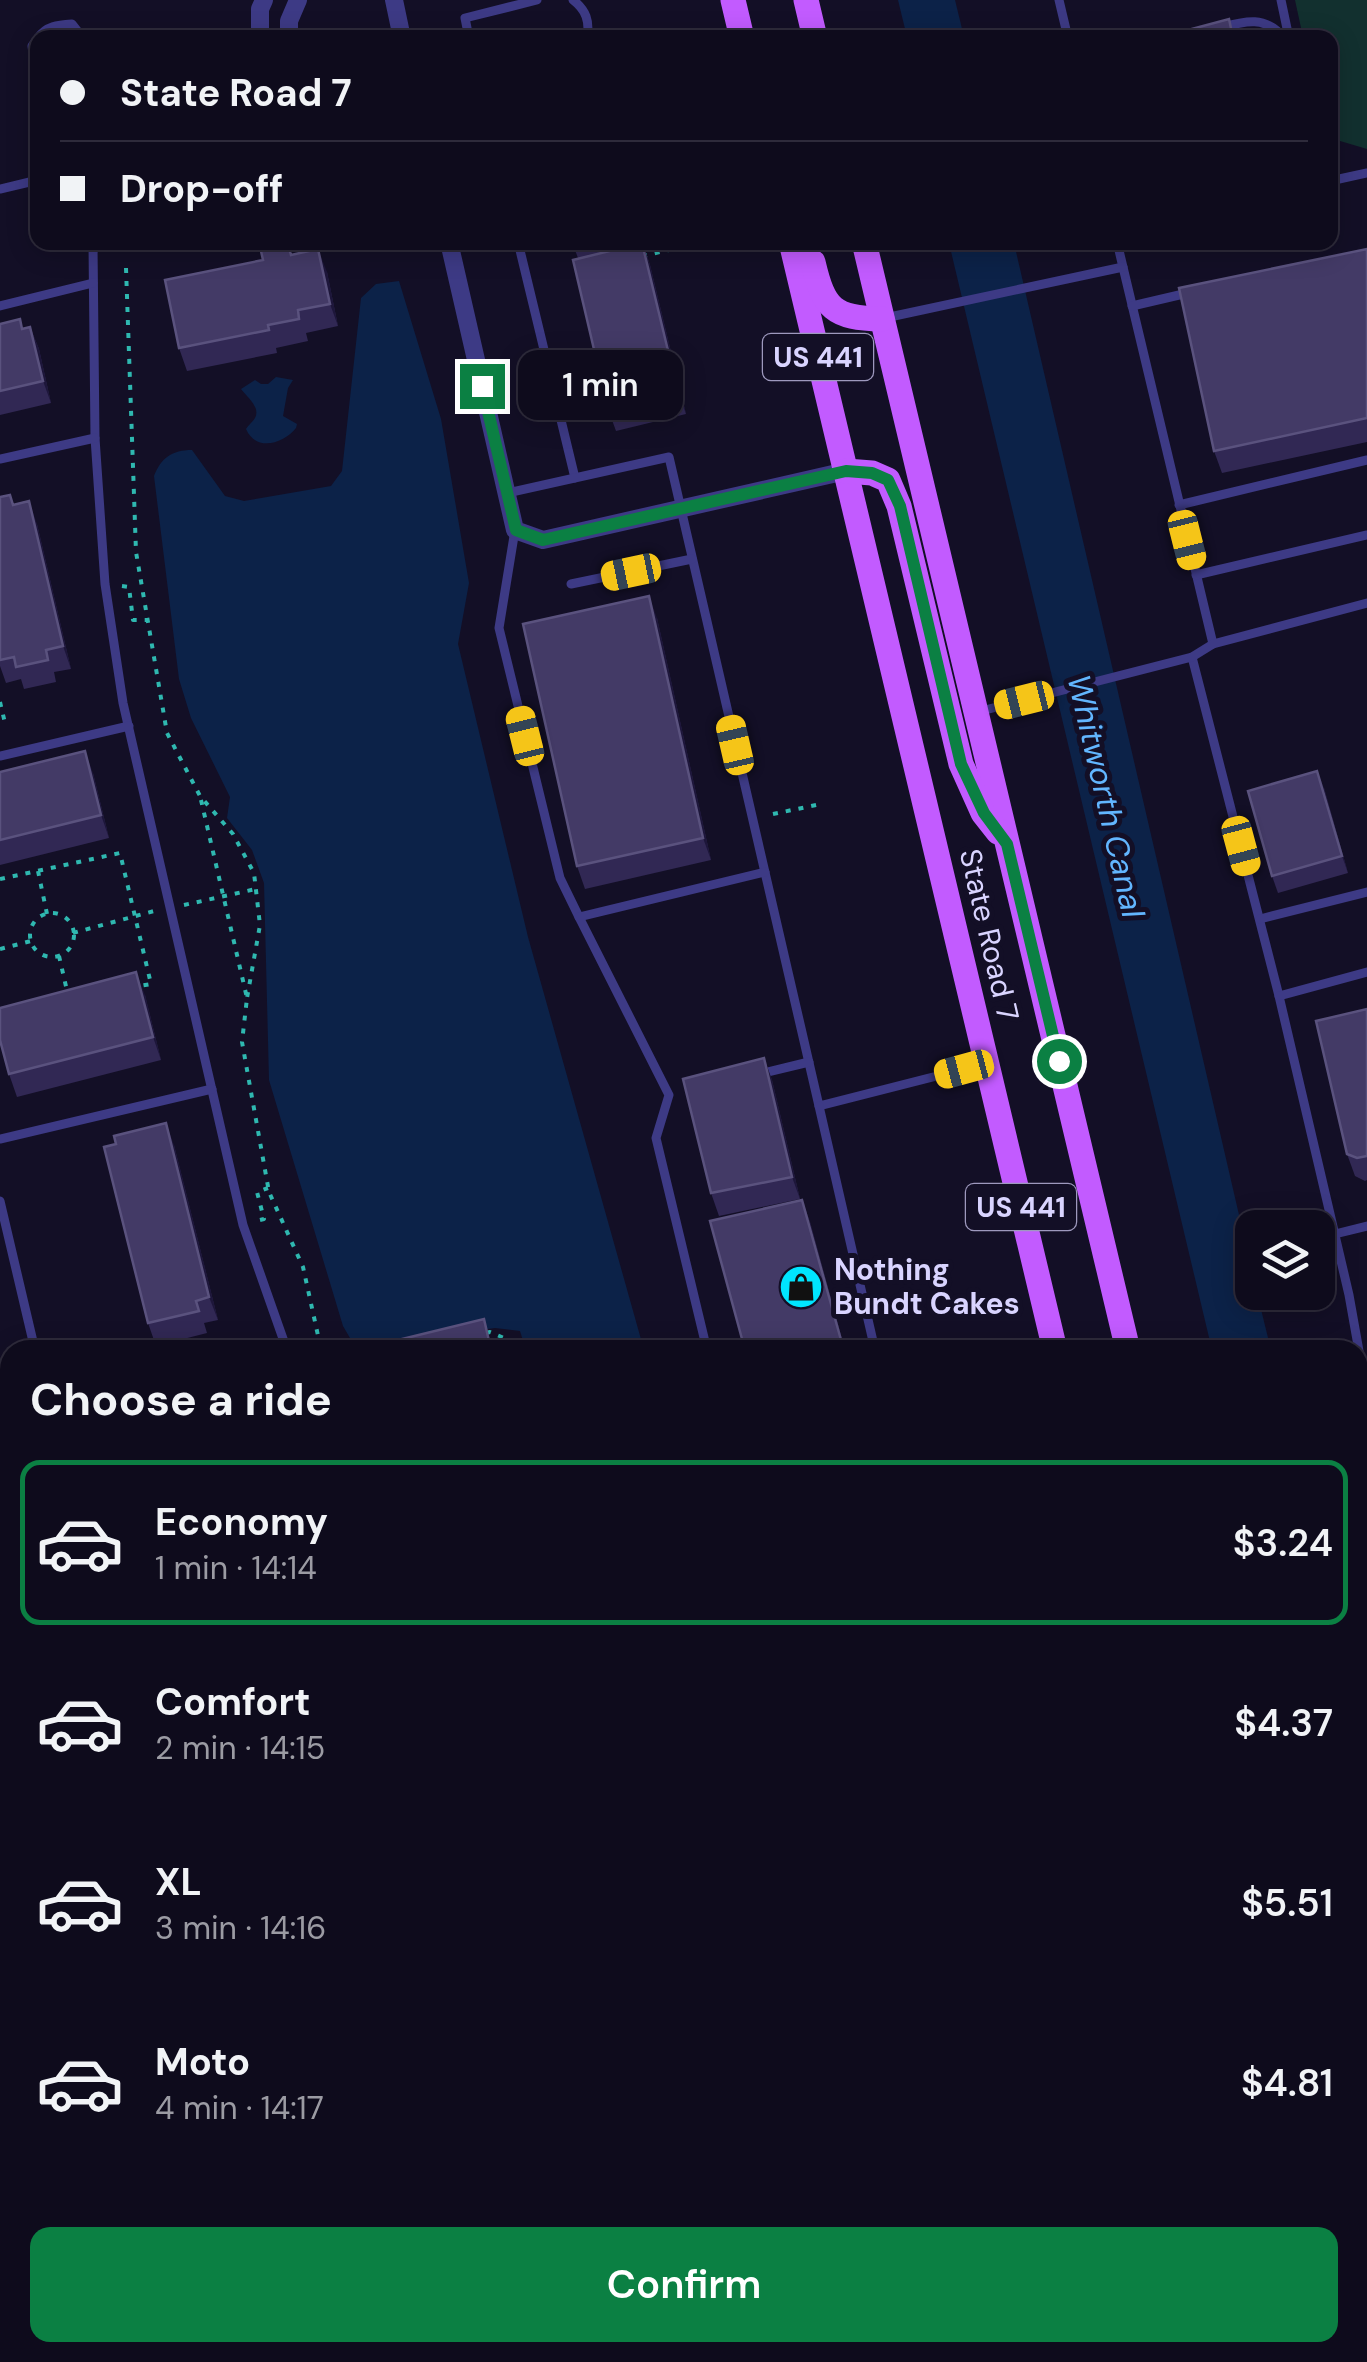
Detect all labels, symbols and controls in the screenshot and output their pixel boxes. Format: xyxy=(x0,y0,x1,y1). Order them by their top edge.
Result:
text: State Road 7 xyxy=(120,68,352,118)
text: Drop-off xyxy=(120,164,283,214)
road number: US 441 xyxy=(763,334,873,380)
callout: 1 min xyxy=(517,351,682,421)
route end xyxy=(460,364,505,409)
text: 1 min xyxy=(562,364,639,406)
car xyxy=(1165,507,1209,573)
car xyxy=(599,551,663,593)
water label: Whitworth Canal xyxy=(1058,670,1155,922)
car xyxy=(991,678,1057,722)
car xyxy=(503,703,547,769)
car xyxy=(714,712,756,778)
car xyxy=(1219,813,1263,879)
street label: State Road 7 xyxy=(951,845,1028,1025)
route start xyxy=(1037,1039,1082,1084)
car xyxy=(931,1047,997,1091)
road number: US 441 xyxy=(966,1184,1076,1230)
map controls xyxy=(1235,1210,1335,1310)
button: layers xyxy=(1235,1210,1335,1310)
place label: Nothing Bundt Cakes xyxy=(834,1250,1020,1323)
shop icon: Nothing Bundt Cakes xyxy=(778,1264,824,1310)
text: Choose a ride xyxy=(30,1370,332,1429)
text: Economy xyxy=(155,1497,328,1547)
icon: car xyxy=(35,1498,125,1588)
text: $3.24 xyxy=(1233,1518,1333,1568)
text: 1 min · 14:14 xyxy=(155,1547,317,1589)
text: Comfort xyxy=(155,1677,311,1727)
icon: car xyxy=(35,1678,125,1768)
text: $4.37 xyxy=(1234,1698,1333,1748)
text: 2 min · 14:15 xyxy=(155,1727,325,1769)
text: XL xyxy=(155,1857,202,1907)
icon: car xyxy=(35,1858,125,1948)
text: $5.51 xyxy=(1241,1878,1333,1928)
text: 3 min · 14:16 xyxy=(155,1907,326,1949)
text: Moto xyxy=(155,2037,250,2087)
icon: car xyxy=(35,2038,125,2128)
text: $4.81 xyxy=(1241,2058,1333,2108)
text: 4 min · 14:17 xyxy=(155,2087,324,2129)
button: Confirm xyxy=(30,2227,1338,2342)

